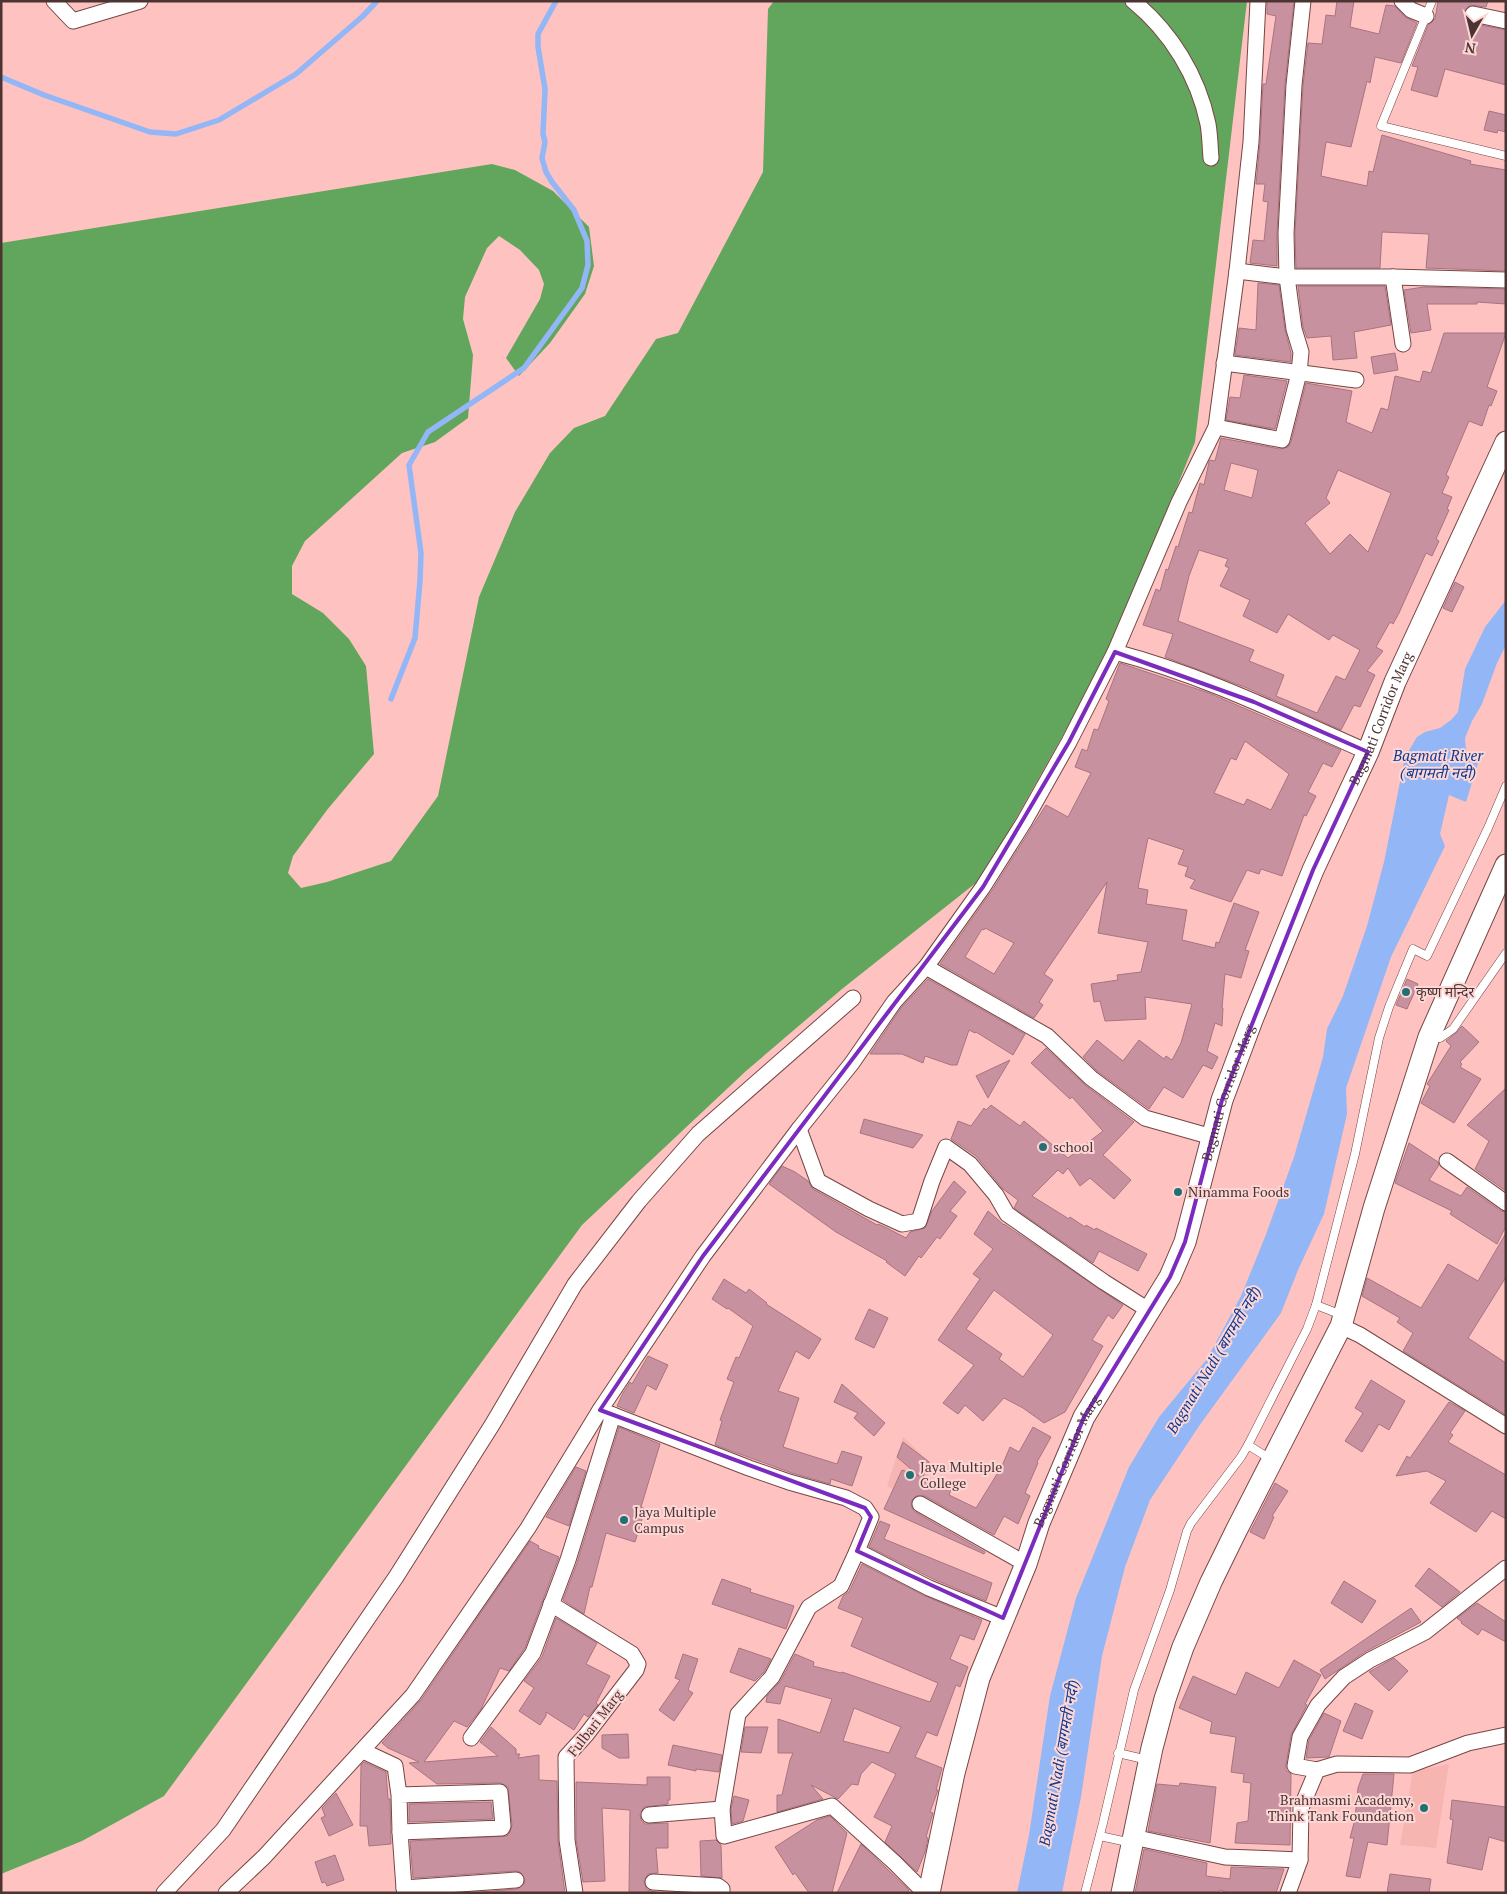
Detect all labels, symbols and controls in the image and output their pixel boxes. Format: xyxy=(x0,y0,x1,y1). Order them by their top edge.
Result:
north arrow xyxy=(1447,10,1497,60)
text: N xyxy=(1463,38,1477,59)
street label: Bagmati Corridor Marg xyxy=(1344,648,1417,788)
water label: Bagmati River (बागमती नदी) xyxy=(1392,745,1484,782)
place label: कृष्ण मन्दिर xyxy=(1416,982,1475,1002)
marker: कृष्ण मन्दिर xyxy=(1400,986,1412,998)
street label: Bagmati Corridor Marg xyxy=(1196,1021,1259,1163)
place label: school xyxy=(1053,1137,1094,1156)
marker: school xyxy=(1037,1141,1049,1153)
place label: Ninamma Foods xyxy=(1188,1182,1289,1201)
marker: Ninamma Foods xyxy=(1172,1186,1184,1198)
water label: Bagmati Nadi (बागमती नदी) xyxy=(1161,1282,1265,1438)
street label: Bagmati Corridor Marg xyxy=(1028,1391,1105,1530)
place label: Jaya Multiple College xyxy=(920,1457,1002,1492)
marker: Jaya Multiple College xyxy=(904,1469,916,1481)
place label: Jaya Multiple Campus xyxy=(634,1502,716,1537)
marker: Jaya Multiple Campus xyxy=(618,1514,630,1526)
water label: Bagmati Nadi (बागमती नदी) xyxy=(1033,1678,1082,1848)
street label: Fulbari Marg xyxy=(563,1685,627,1760)
place label: Brahmasmi Academy, Think Tank Foundation xyxy=(1268,1790,1415,1825)
marker: Brahmasmi Academy, Think Tank Foundation xyxy=(1418,1802,1430,1814)

